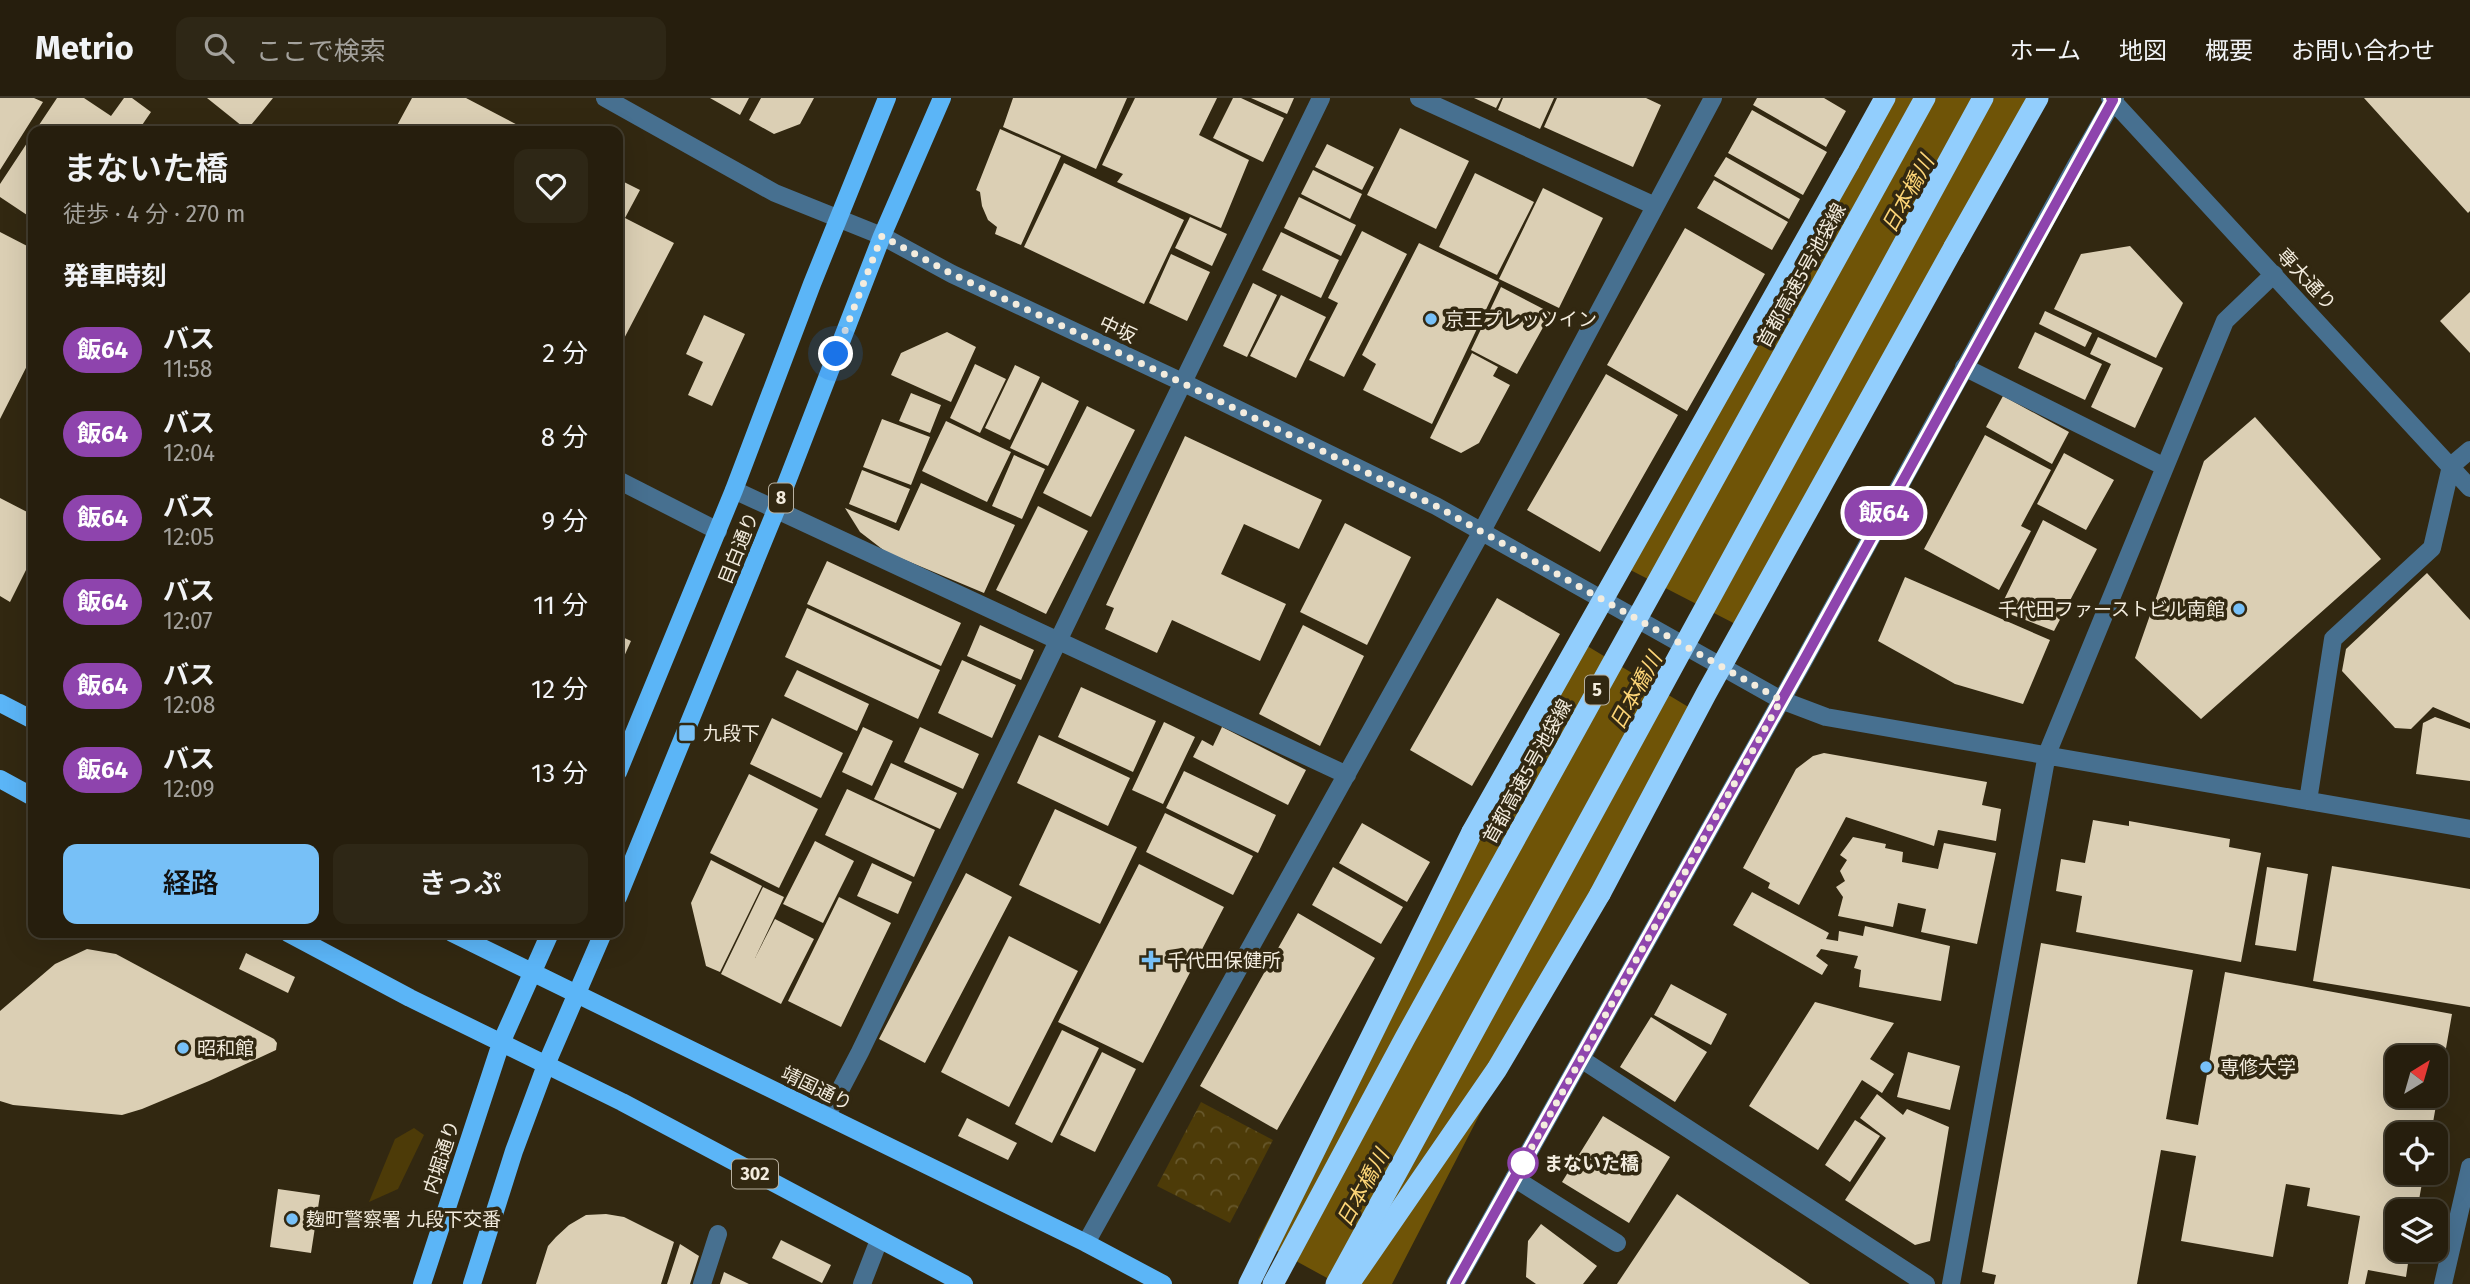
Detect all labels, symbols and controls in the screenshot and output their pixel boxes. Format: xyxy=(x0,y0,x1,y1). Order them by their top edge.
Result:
search box xyxy=(176,17,666,80)
text: Metrio xyxy=(35,28,134,68)
icon: search xyxy=(200,29,238,67)
text: ここで検索 xyxy=(256,36,386,67)
text: ホーム xyxy=(2010,37,2081,65)
text: 地図 xyxy=(2119,37,2167,65)
text: 概要 xyxy=(2205,37,2253,65)
text: お問い合わせ xyxy=(2291,37,2435,65)
text: まないた橋 xyxy=(63,149,228,189)
button: heart xyxy=(514,149,588,223)
water label: 日本橋川 xyxy=(1876,149,1941,237)
street label: 首都高速5号池袋線 xyxy=(1752,199,1851,351)
text: 徒歩 · 4 分 · 270 m xyxy=(63,200,245,228)
street label: 専大通り xyxy=(2272,244,2341,315)
text: 発車時刻 xyxy=(63,261,167,292)
place label: 京王プレッソイン xyxy=(1445,308,1597,331)
street label: 中坂 xyxy=(1096,311,1140,348)
marker: 京王プレッソイン xyxy=(1423,311,1439,327)
text: バス xyxy=(163,324,215,355)
text: 飯64 xyxy=(77,336,128,364)
your location xyxy=(818,336,853,371)
text: 2 分 xyxy=(542,338,588,369)
text: 11:58 xyxy=(163,355,213,383)
text: バス xyxy=(163,408,215,439)
text: 飯64 xyxy=(77,420,128,448)
text: 8 分 xyxy=(541,422,588,453)
text: 12:04 xyxy=(163,439,215,467)
road number: 8 xyxy=(769,484,793,512)
line badge: 飯64 xyxy=(1844,490,1924,536)
text: バス xyxy=(163,492,215,523)
text: 飯64 xyxy=(1858,499,1910,527)
text: 飯64 xyxy=(77,504,128,532)
text: 9 分 xyxy=(541,506,588,537)
street label: 目白通り xyxy=(714,509,763,588)
text: 12:05 xyxy=(163,523,214,551)
text: バス xyxy=(163,576,215,607)
text: 飯64 xyxy=(77,588,128,616)
text: 11 分 xyxy=(533,590,588,621)
place label: 千代田ファーストビル南館 xyxy=(1998,598,2225,621)
marker: 千代田ファーストビル南館 xyxy=(2231,601,2247,617)
text: 12:07 xyxy=(163,607,213,635)
water label: 日本橋川 xyxy=(1604,646,1669,734)
text: バス xyxy=(163,660,215,691)
text: 飯64 xyxy=(77,672,128,700)
text: 12 分 xyxy=(531,674,588,705)
road number: 5 xyxy=(1585,676,1609,704)
text: 12:08 xyxy=(163,691,215,719)
street label: 首都高速5号池袋線 xyxy=(1478,695,1577,847)
place label: 九段下 xyxy=(703,722,760,745)
marker: 九段下 xyxy=(677,723,697,743)
text: バス xyxy=(163,744,215,775)
text: 飯64 xyxy=(77,756,128,784)
text: 13 分 xyxy=(531,758,588,789)
text: 12:09 xyxy=(163,775,215,803)
button: 経路 xyxy=(63,844,319,924)
button: きっぷ xyxy=(333,844,588,924)
place label: 千代田保健所 xyxy=(1167,949,1281,972)
marker: 千代田保健所 xyxy=(1141,950,1161,970)
place label: 昭和館 xyxy=(197,1037,254,1060)
marker: 昭和館 xyxy=(175,1040,191,1056)
north arrow xyxy=(2385,1045,2448,1108)
map controls xyxy=(2385,1045,2448,1262)
place label: 専修大学 xyxy=(2220,1056,2296,1079)
marker: 専修大学 xyxy=(2198,1059,2214,1075)
street label: 靖国通り xyxy=(778,1061,856,1115)
street label: 内堀通り xyxy=(419,1117,464,1197)
button: locate xyxy=(2385,1122,2448,1185)
water label: 日本橋川 xyxy=(1331,1143,1396,1231)
marker: まないた橋 xyxy=(1508,1148,1538,1178)
place label: まないた橋 xyxy=(1544,1152,1639,1175)
road number: 302 xyxy=(732,1160,778,1189)
button: layers xyxy=(2385,1199,2448,1262)
place label: 麹町警察署 九段下交番 xyxy=(306,1208,501,1231)
marker: 麹町警察署 九段下交番 xyxy=(284,1211,300,1227)

